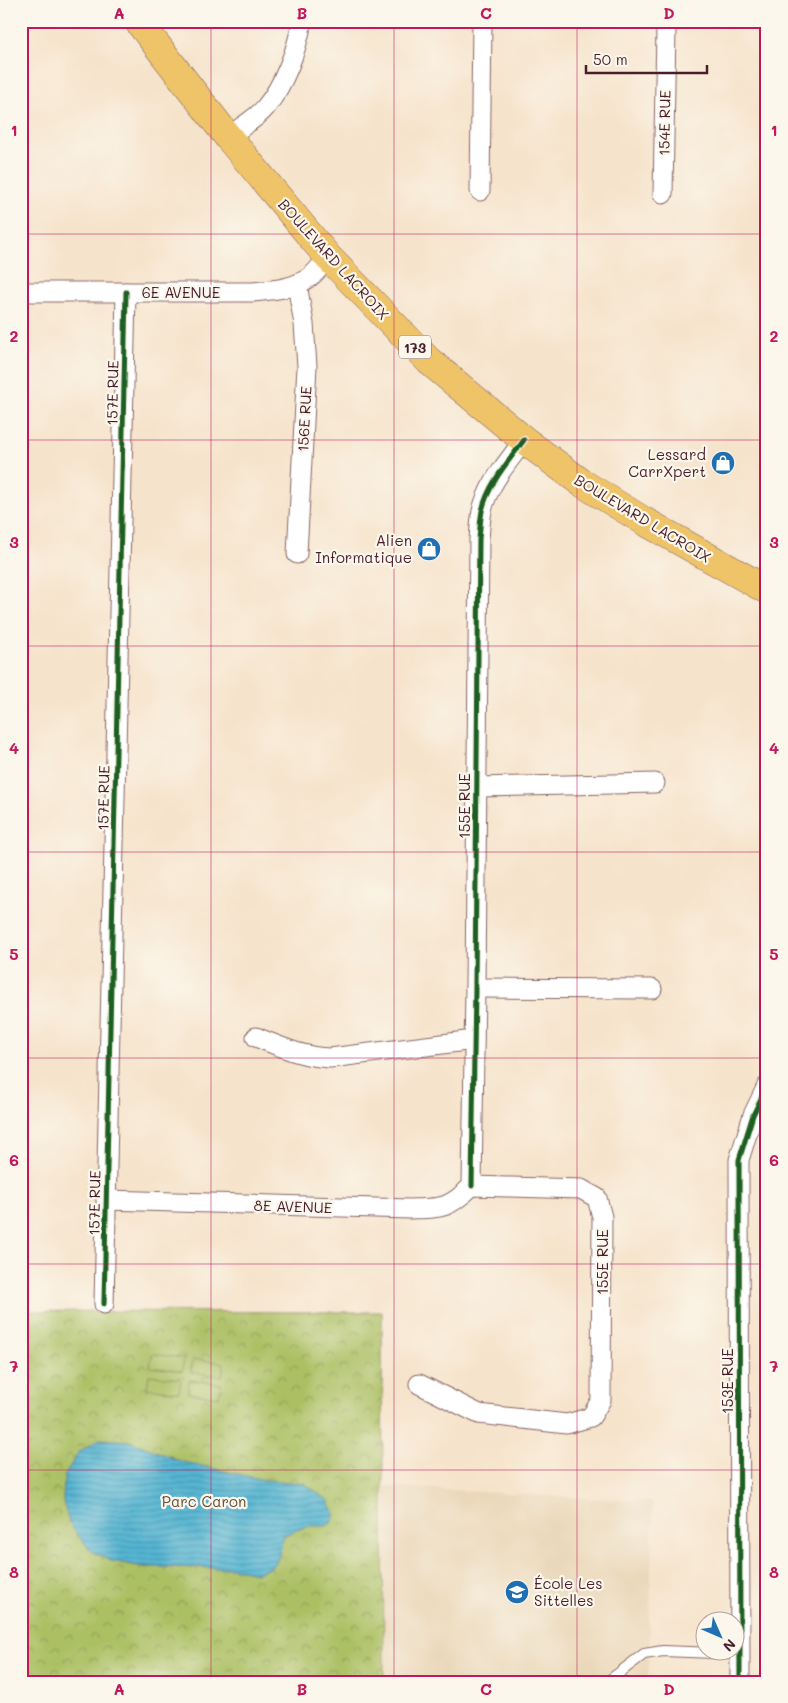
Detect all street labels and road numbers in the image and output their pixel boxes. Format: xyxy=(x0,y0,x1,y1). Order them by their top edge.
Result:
street label: 154E RUE xyxy=(653,89,675,156)
street label: BOULEVARD LACROIX xyxy=(274,194,394,324)
street label: 6E AVENUE xyxy=(142,282,221,302)
road number: 173 xyxy=(399,336,431,358)
street label: 157E RUE xyxy=(101,360,123,426)
street label: 156E RUE xyxy=(292,385,316,453)
street label: BOULEVARD LACROIX xyxy=(571,469,715,567)
street label: 157E RUE xyxy=(92,765,114,831)
street label: 155E RUE xyxy=(454,773,474,839)
street label: 157E RUE xyxy=(83,1170,105,1236)
street label: 8E AVENUE xyxy=(253,1195,333,1217)
street label: 155E RUE xyxy=(592,1229,612,1295)
street label: 153E RUE xyxy=(717,1348,737,1414)

